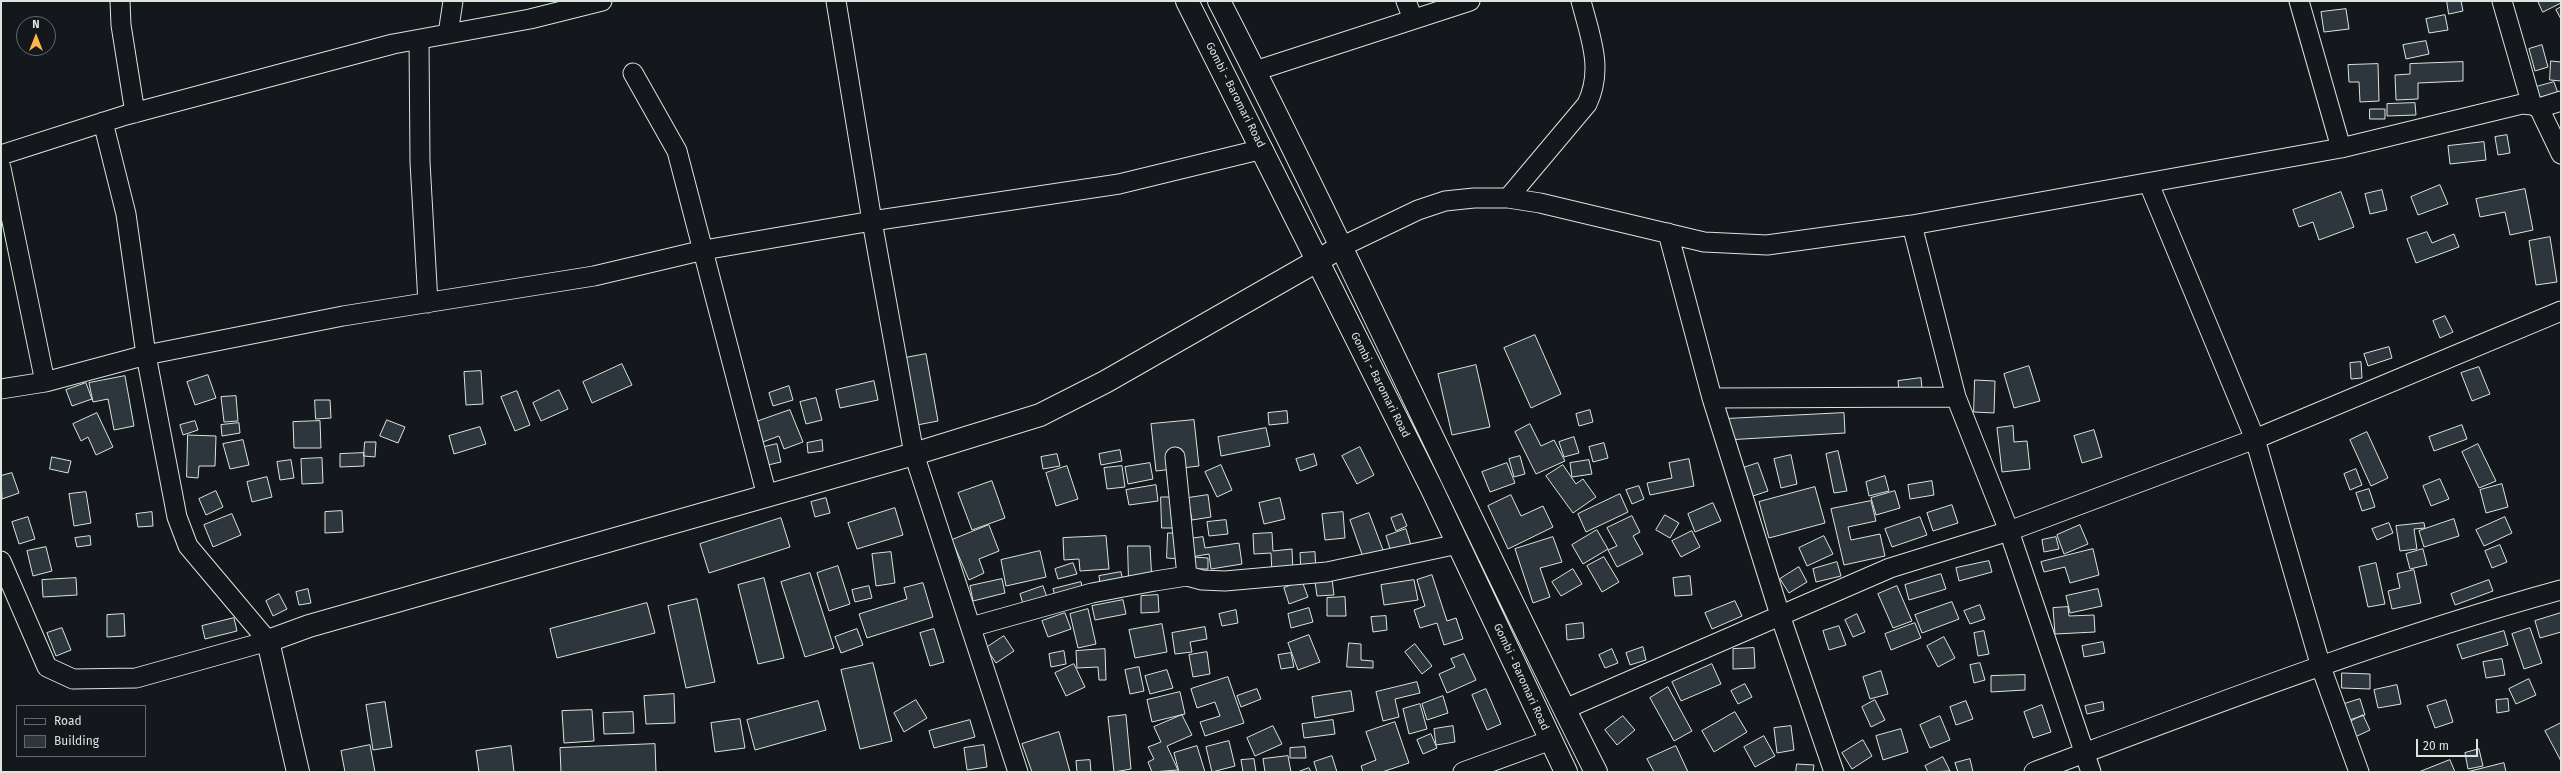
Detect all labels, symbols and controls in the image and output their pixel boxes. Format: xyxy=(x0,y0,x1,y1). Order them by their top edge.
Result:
north arrow xyxy=(16,16,56,56)
text: N xyxy=(32,18,40,31)
street label: Gombi - Baromari Road xyxy=(1203,40,1267,150)
street label: Gombi - Baromari Road xyxy=(1348,330,1412,440)
street label: Gombi - Baromari Road xyxy=(1490,621,1552,733)
legend xyxy=(16,705,146,757)
text: Road xyxy=(54,714,82,728)
scale bar xyxy=(2418,731,2480,757)
text: Building xyxy=(54,734,99,748)
text: 20 m xyxy=(2423,739,2449,753)

